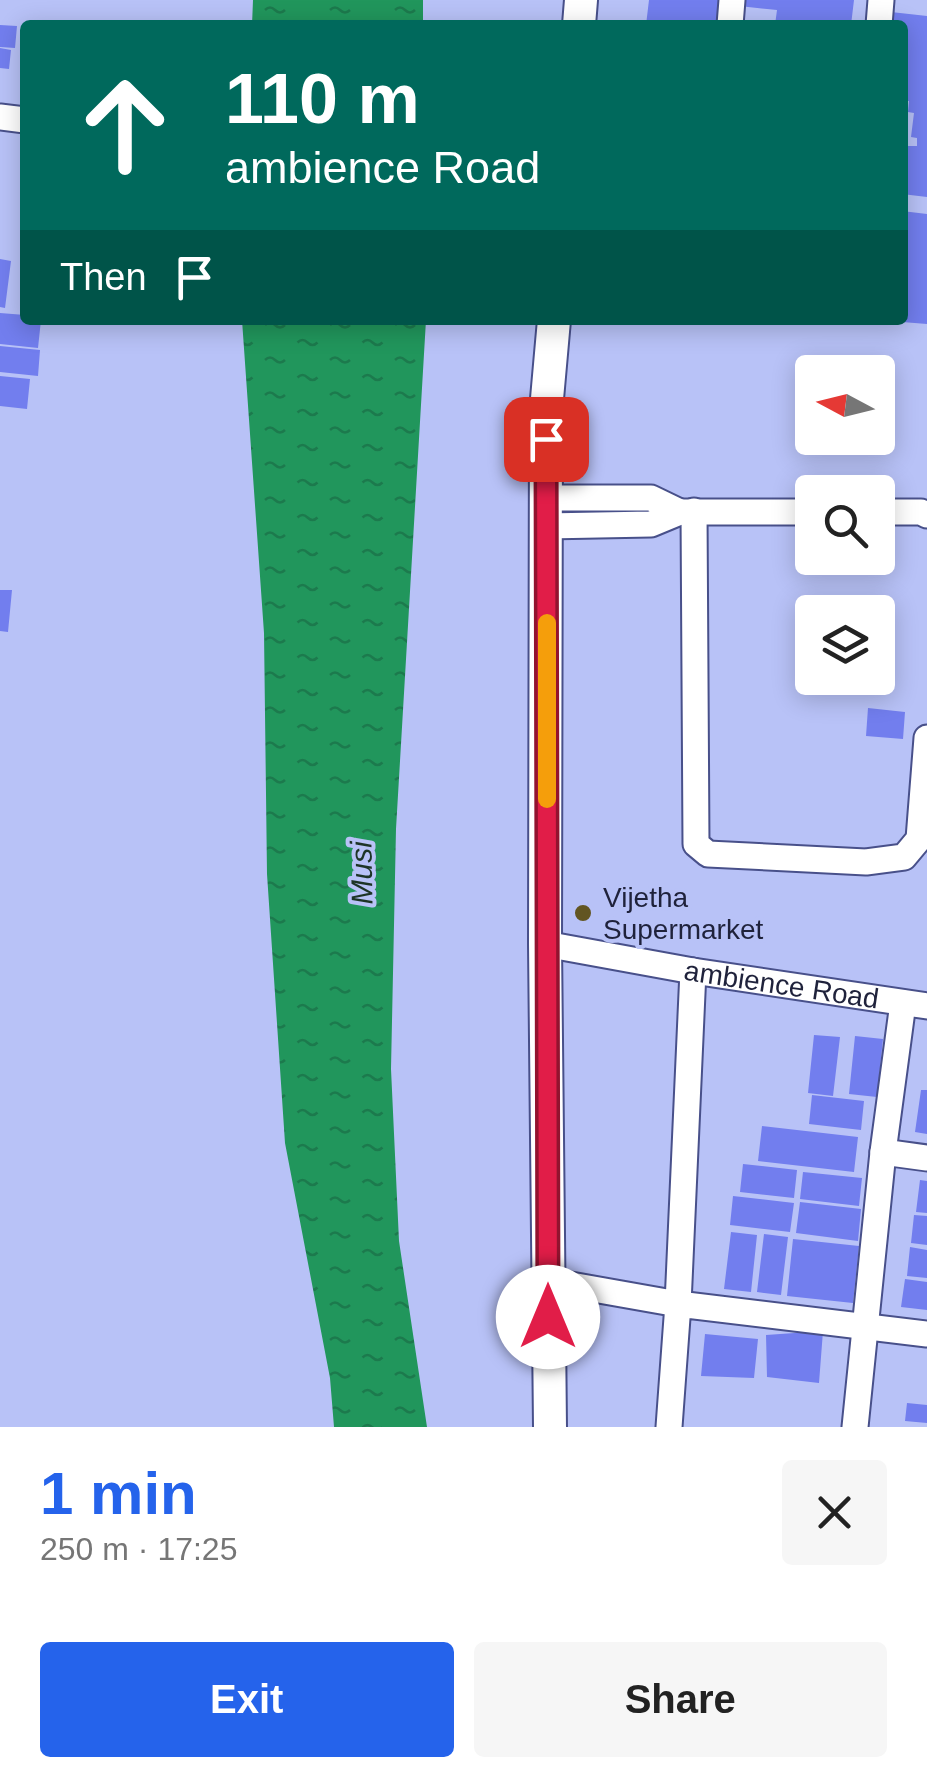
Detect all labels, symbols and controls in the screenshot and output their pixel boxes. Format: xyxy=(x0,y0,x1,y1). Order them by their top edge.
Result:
icon: ahead xyxy=(60,60,190,190)
text: 110 m xyxy=(225,60,420,138)
text: ambience Road xyxy=(225,142,540,193)
icon: arrive xyxy=(167,250,222,305)
text: Then xyxy=(60,256,147,298)
north arrow xyxy=(795,355,895,455)
map controls xyxy=(795,355,895,695)
pin xyxy=(504,397,589,482)
icon: arrive xyxy=(519,412,574,467)
button: search xyxy=(795,475,895,575)
button: layers xyxy=(795,595,895,695)
water label: Musi xyxy=(344,840,379,905)
place label: Vijetha Supermarket xyxy=(603,882,764,945)
marker: Vijetha Supermarket xyxy=(572,902,594,924)
street label: ambience Road xyxy=(682,955,881,1015)
position arrow xyxy=(496,1265,600,1369)
text: 1 min xyxy=(40,1460,197,1527)
button: close xyxy=(782,1460,887,1565)
text: 250 m · 17:25 xyxy=(40,1531,237,1567)
button: Exit xyxy=(40,1642,454,1757)
button: Share xyxy=(474,1642,887,1757)

